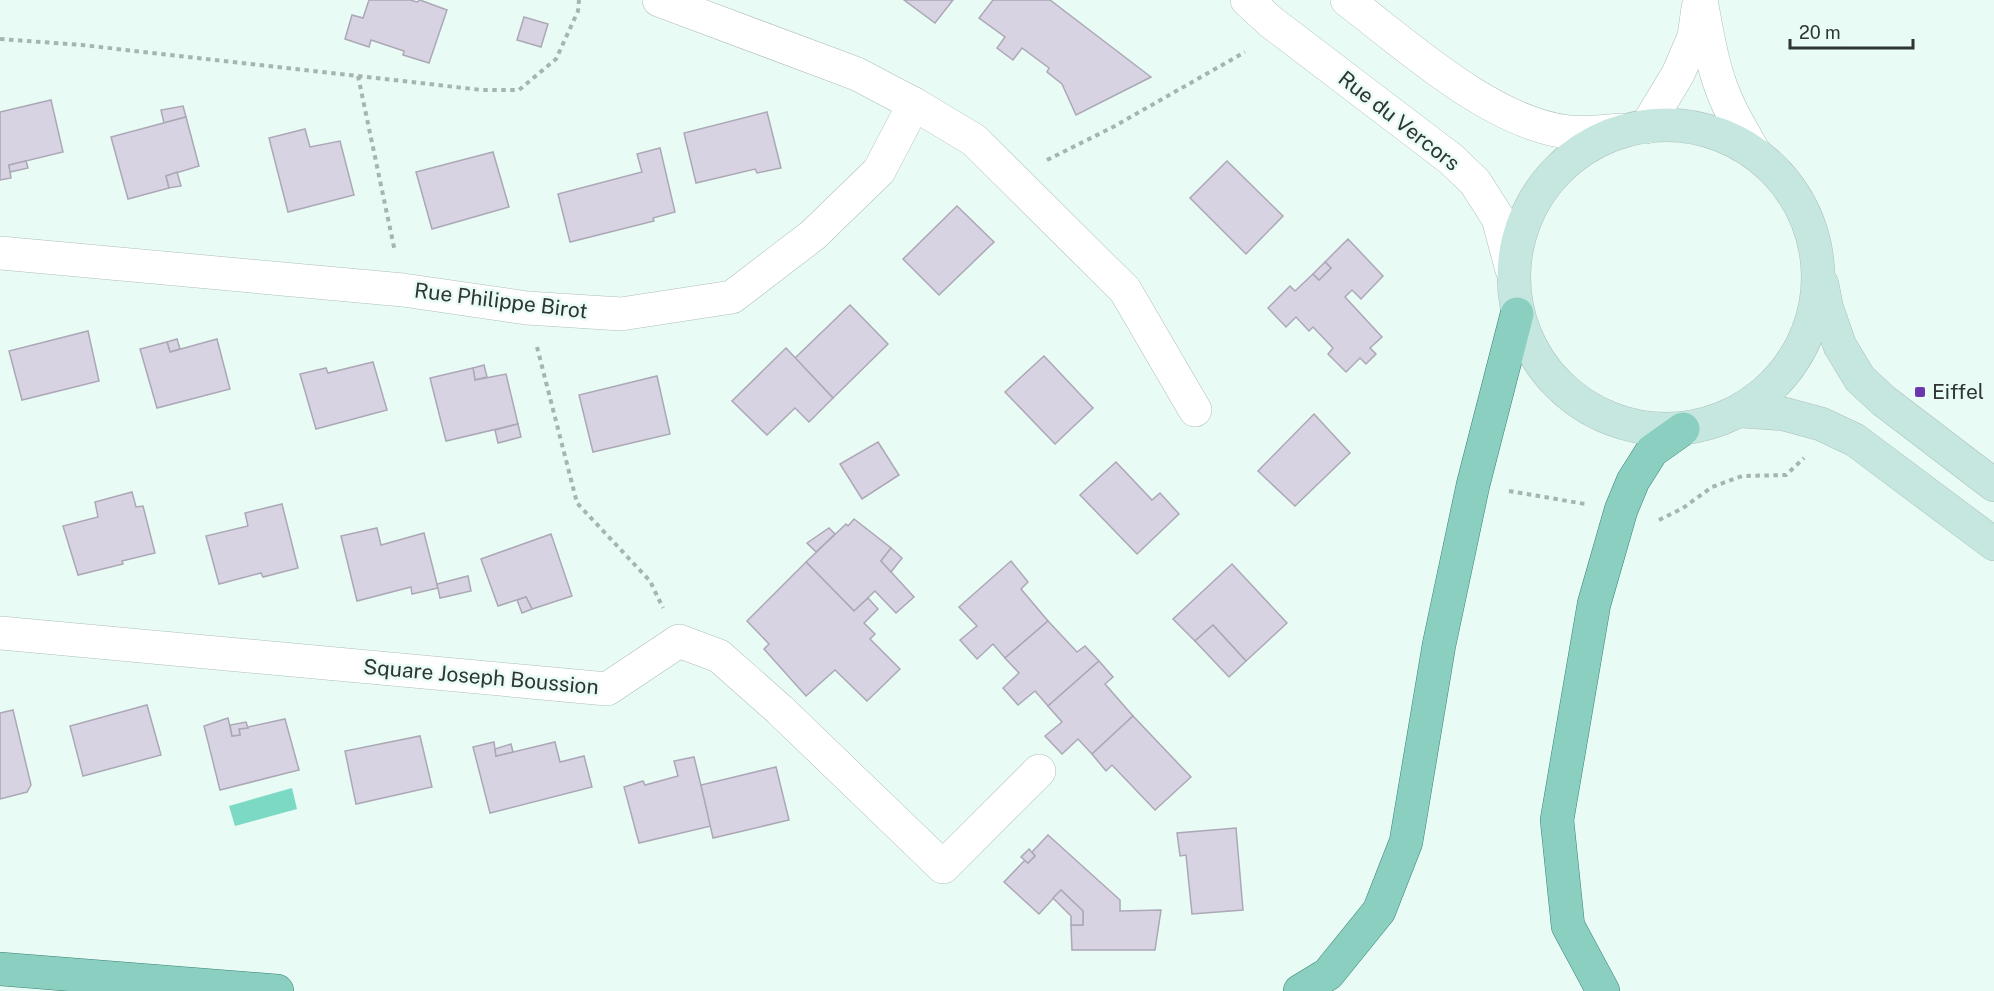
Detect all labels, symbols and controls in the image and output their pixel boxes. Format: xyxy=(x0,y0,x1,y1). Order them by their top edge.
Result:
scale bar xyxy=(1790,12,1913,50)
text: 20 m xyxy=(1799,22,1841,43)
street label: Rue du Vercors xyxy=(1334,65,1465,176)
street label: Rue Philippe Birot xyxy=(413,277,589,324)
place label: Eiffel xyxy=(1932,379,1984,404)
marker: Eiffel xyxy=(1913,385,1927,399)
street label: Square Joseph Boussion xyxy=(362,654,600,699)

